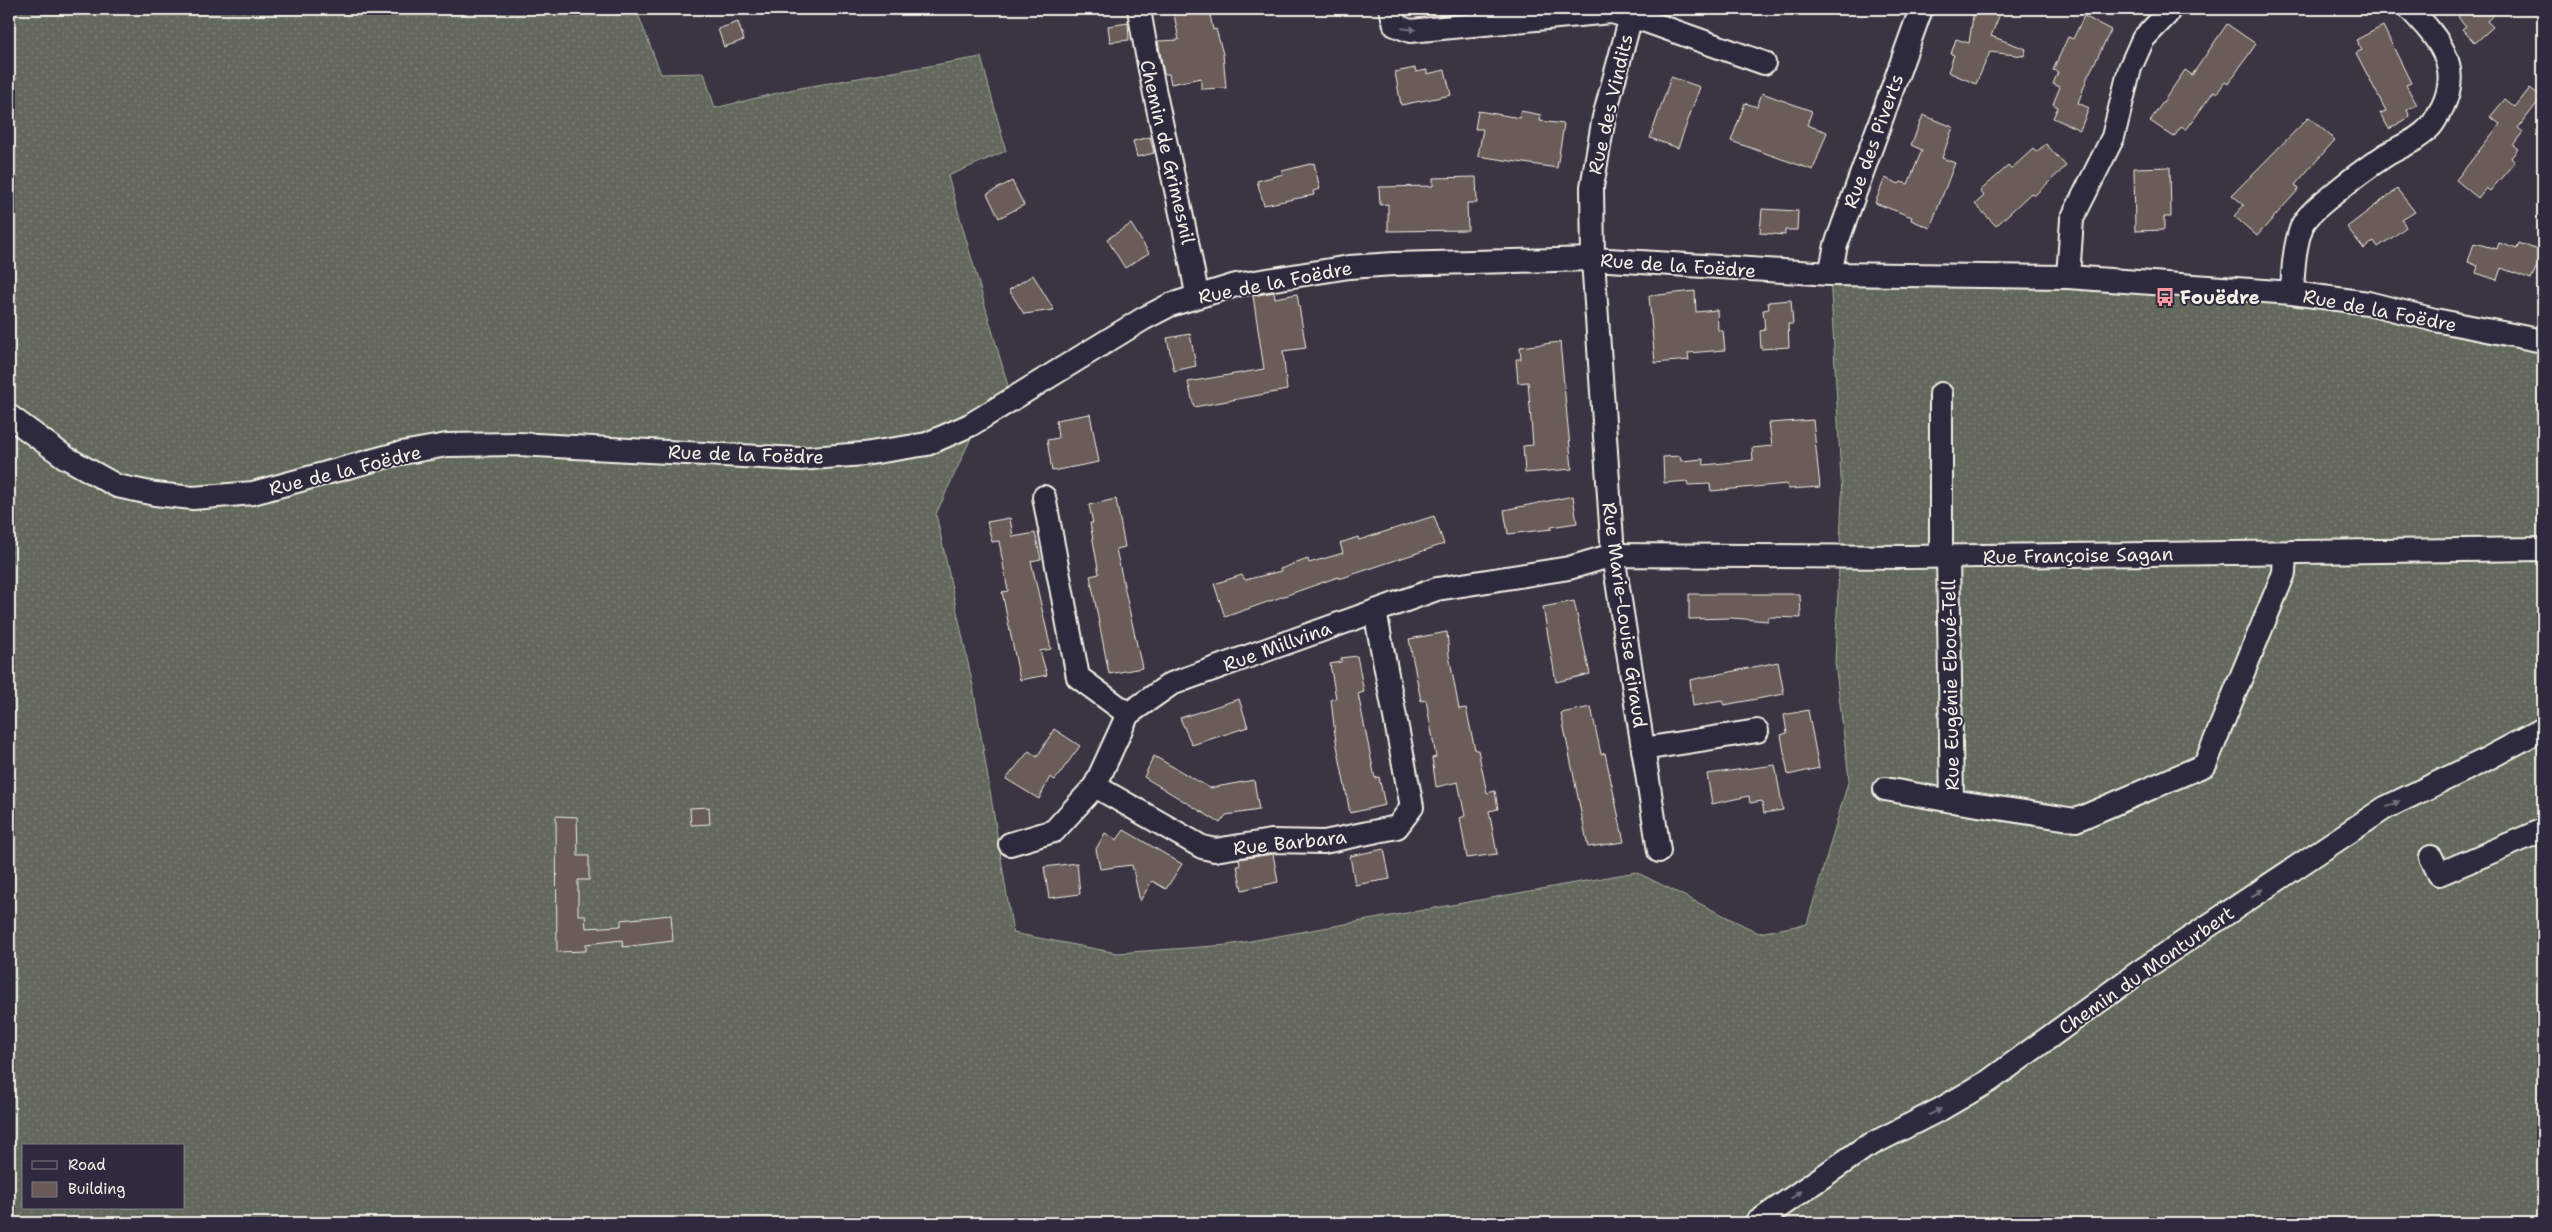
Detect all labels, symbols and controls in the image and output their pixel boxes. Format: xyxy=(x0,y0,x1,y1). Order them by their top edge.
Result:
one-way arrow xyxy=(1401,26,1417,34)
street label: Rue des Vindits xyxy=(1582,31,1639,177)
street label: Chemin de Grimesnil xyxy=(1134,58,1201,247)
street label: Rue des Piverts xyxy=(1838,70,1909,212)
street label: Rue de la Foëdre xyxy=(1599,248,1757,283)
street label: Rue de la Foëdre xyxy=(1196,255,1354,310)
street label: Rue de la Foëdre xyxy=(2301,283,2459,338)
place label: Fouëdre xyxy=(2180,285,2260,310)
bus stop icon: Fouëdre xyxy=(2154,286,2176,308)
street label: Rue de la Foëdre xyxy=(266,439,424,502)
street label: Rue de la Foëdre xyxy=(668,439,824,470)
street label: Rue Marie-Louise Giraud xyxy=(1596,501,1653,729)
street label: Rue Françoise Sagan xyxy=(1983,541,2173,570)
street label: Rue Eugénie Eboué-Tell xyxy=(1936,579,1965,791)
street label: Rue Millvina xyxy=(1219,615,1335,678)
one-way arrow xyxy=(2386,800,2400,808)
street label: Rue Barbara xyxy=(1232,824,1348,861)
one-way arrow xyxy=(2250,888,2264,898)
street label: Chemin du Monturbert xyxy=(2054,900,2239,1040)
one-way arrow xyxy=(1928,1108,1942,1116)
legend xyxy=(22,1144,185,1210)
text: Road xyxy=(68,1155,106,1175)
text: Building xyxy=(68,1179,125,1199)
one-way arrow xyxy=(1789,1190,1803,1200)

